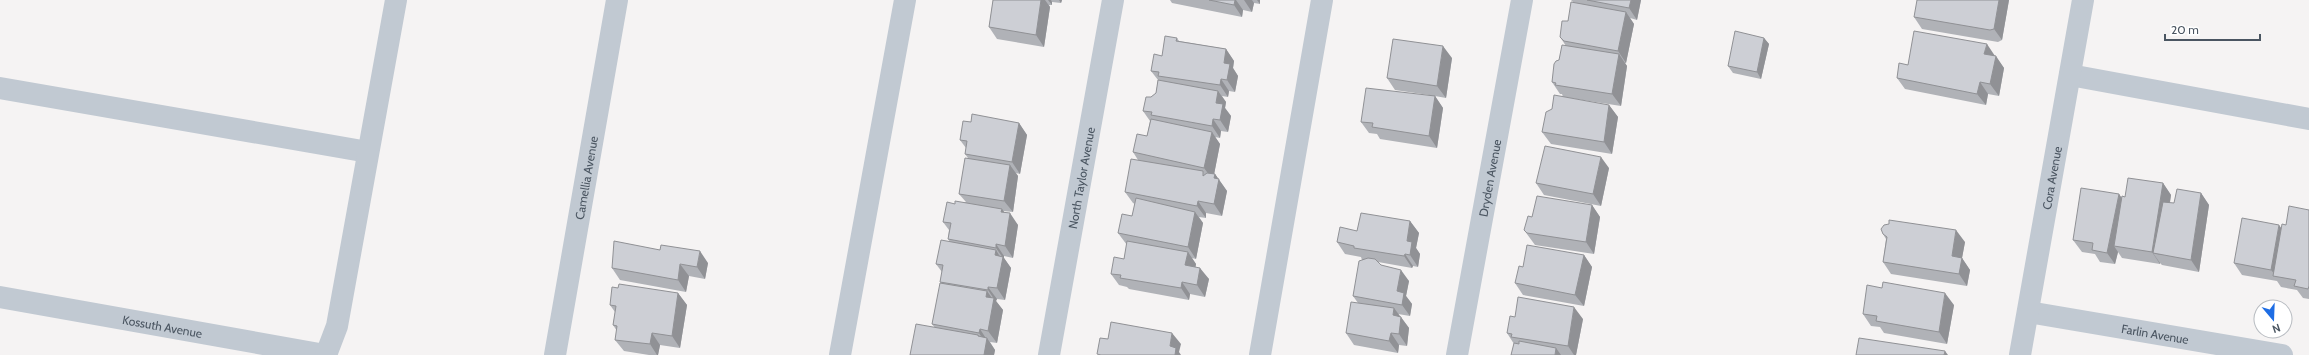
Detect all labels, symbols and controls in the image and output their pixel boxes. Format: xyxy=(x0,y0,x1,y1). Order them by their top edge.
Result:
scale bar xyxy=(2165,16,2260,42)
text: 20 m xyxy=(2171,22,2199,37)
street label: North Taylor Avenue xyxy=(1064,126,1097,230)
street label: Camellia Avenue xyxy=(571,135,601,221)
street label: Dryden Avenue xyxy=(1475,138,1504,218)
street label: Cora Avenue xyxy=(2038,145,2064,211)
north arrow xyxy=(2253,299,2293,339)
street label: Kossuth Avenue xyxy=(121,312,203,340)
street label: Farlin Avenue xyxy=(2120,320,2190,347)
text: N xyxy=(2270,321,2282,336)

